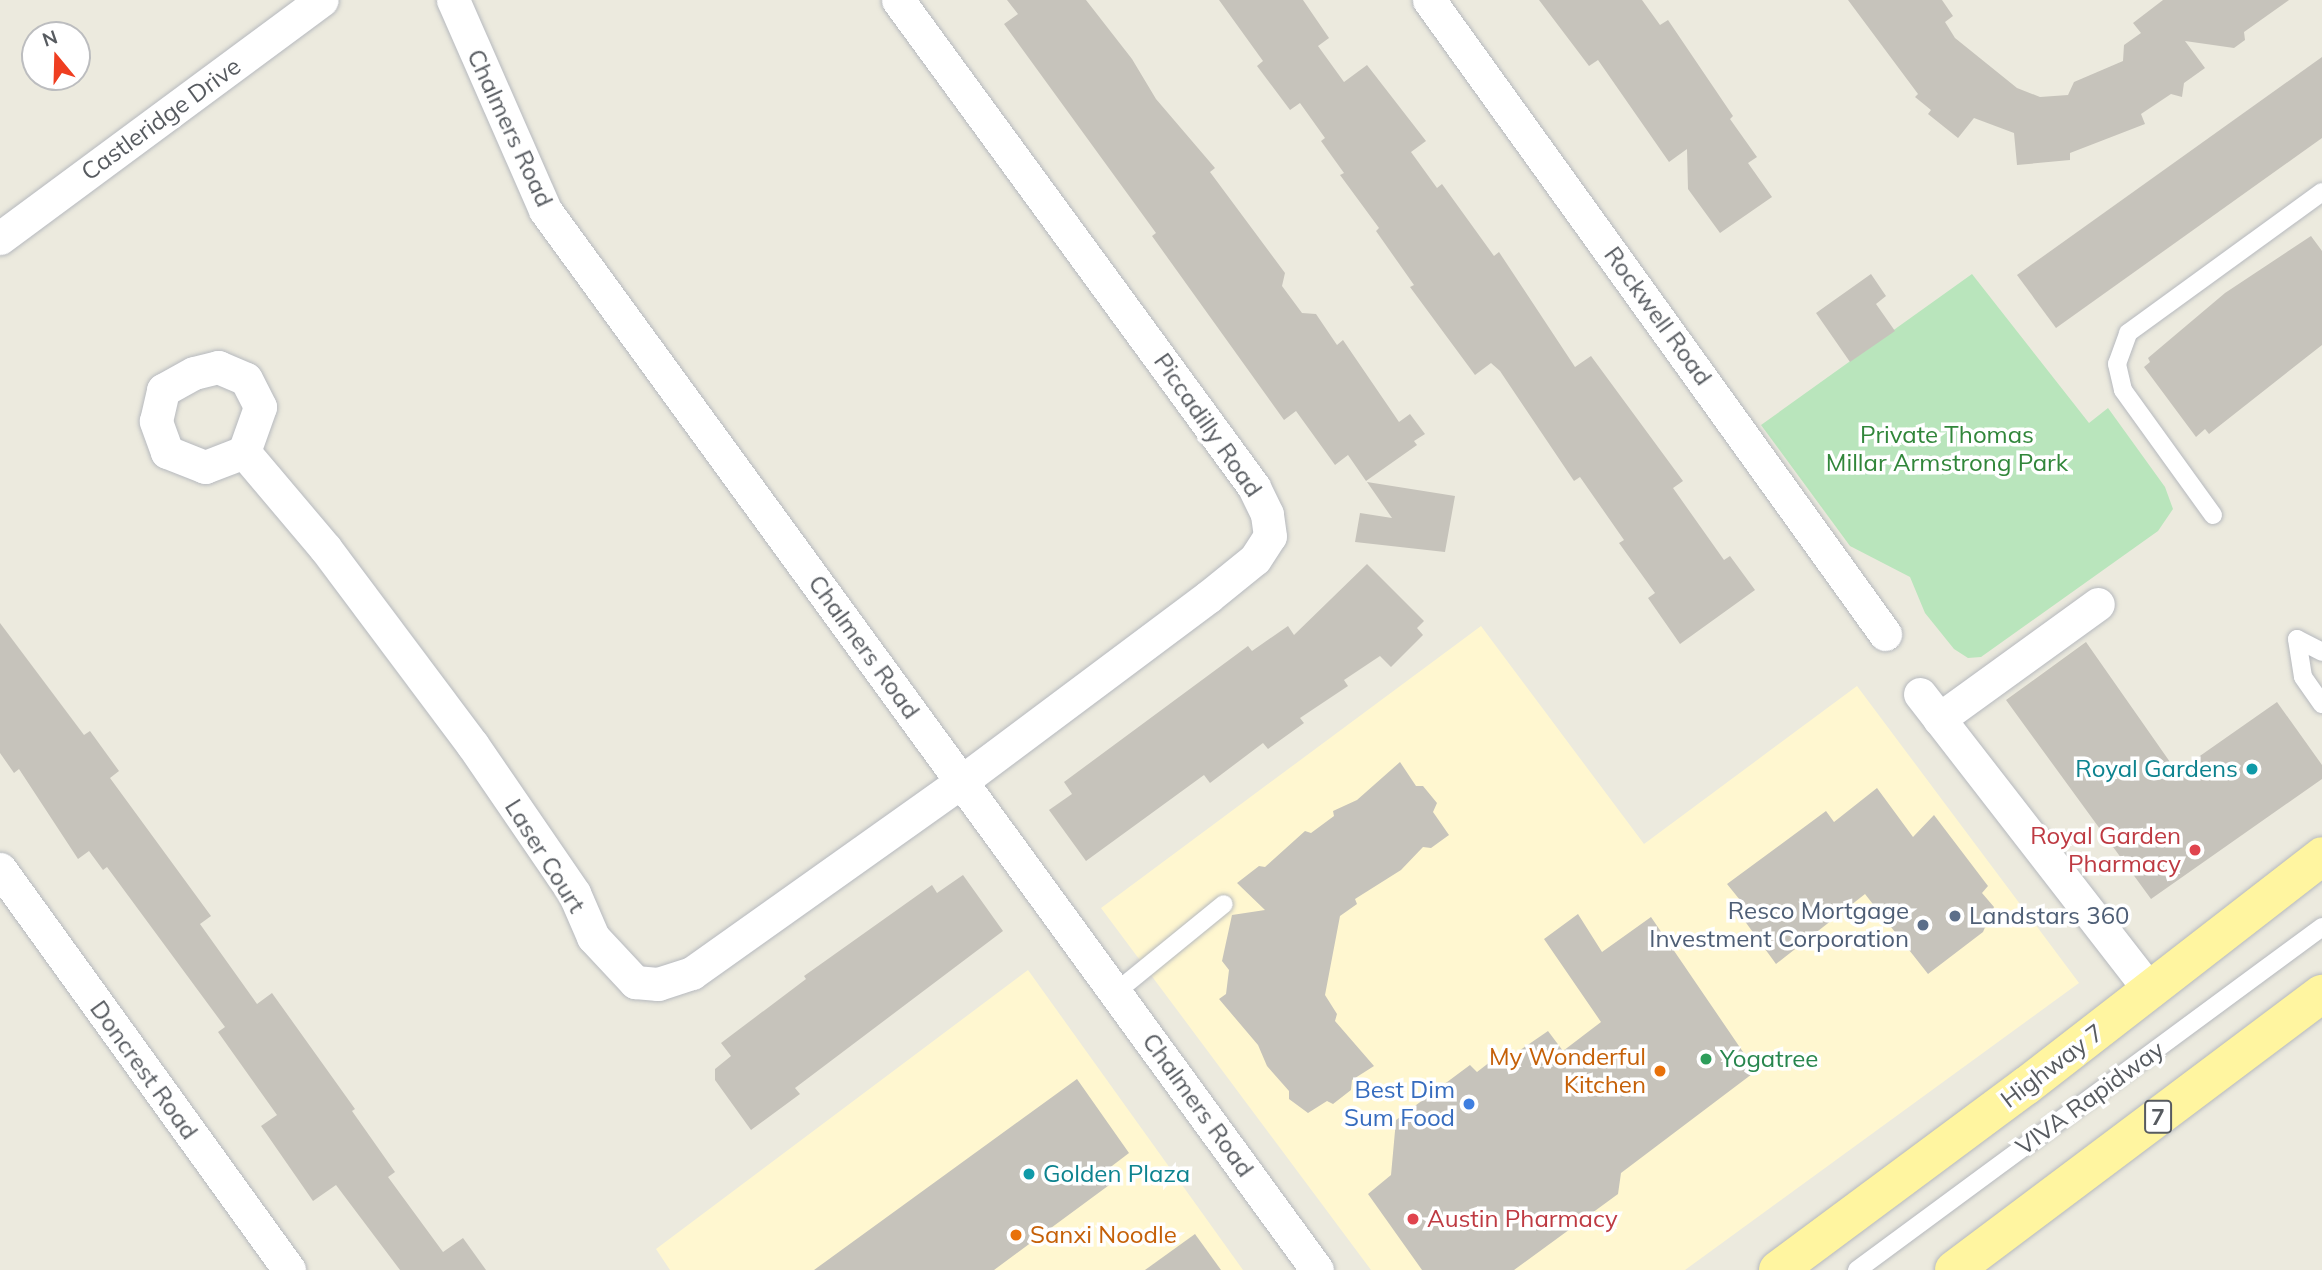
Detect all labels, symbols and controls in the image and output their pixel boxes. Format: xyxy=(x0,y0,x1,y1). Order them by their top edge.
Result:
north arrow xyxy=(21,21,91,91)
text: N xyxy=(39,24,61,52)
street label: Chalmers Road xyxy=(461,45,559,211)
street label: Castleridge Drive xyxy=(76,52,246,186)
street label: Rockwell Road xyxy=(1598,241,1718,391)
street label: Piccadilly Road xyxy=(1148,348,1268,502)
park label: Private Thomas Millar Armstrong Park xyxy=(1826,421,2068,477)
street label: Chalmers Road xyxy=(802,570,926,724)
place label: Royal Gardens xyxy=(2075,755,2238,783)
marker: Royal Gardens xyxy=(2244,761,2260,777)
street label: Laser Court xyxy=(499,794,591,918)
place label: Royal Garden Pharmacy xyxy=(2030,822,2181,878)
marker: Royal Garden Pharmacy xyxy=(2187,842,2203,858)
place label: Resco Mortgage Investment Corporation xyxy=(1649,897,1909,953)
place label: Landstars 360 xyxy=(1969,902,2129,930)
marker: Landstars 360 xyxy=(1947,908,1963,924)
marker: Resco Mortgage Investment Corporation xyxy=(1915,917,1931,933)
street label: Doncrest Road xyxy=(84,995,204,1145)
street label: Highway 7 xyxy=(1995,1018,2109,1114)
street label: Chalmers Road xyxy=(1136,1028,1260,1182)
street label: VIVA Rapidway xyxy=(2011,1035,2169,1161)
place label: My Wonderful Kitchen xyxy=(1489,1043,1646,1099)
place label: Yogatree xyxy=(1720,1045,1818,1073)
marker: Yogatree xyxy=(1698,1051,1714,1067)
marker: My Wonderful Kitchen xyxy=(1652,1063,1668,1079)
place label: Best Dim Sum Food xyxy=(1344,1076,1455,1132)
marker: Best Dim Sum Food xyxy=(1461,1096,1477,1112)
road number: 7 xyxy=(2144,1098,2172,1136)
place label: Golden Plaza xyxy=(1043,1160,1190,1188)
marker: Golden Plaza xyxy=(1021,1166,1037,1182)
place label: Austin Pharmacy xyxy=(1427,1205,1618,1233)
marker: Austin Pharmacy xyxy=(1405,1211,1421,1227)
place label: Sanxi Noodle xyxy=(1030,1221,1177,1249)
marker: Sanxi Noodle xyxy=(1008,1227,1024,1243)

